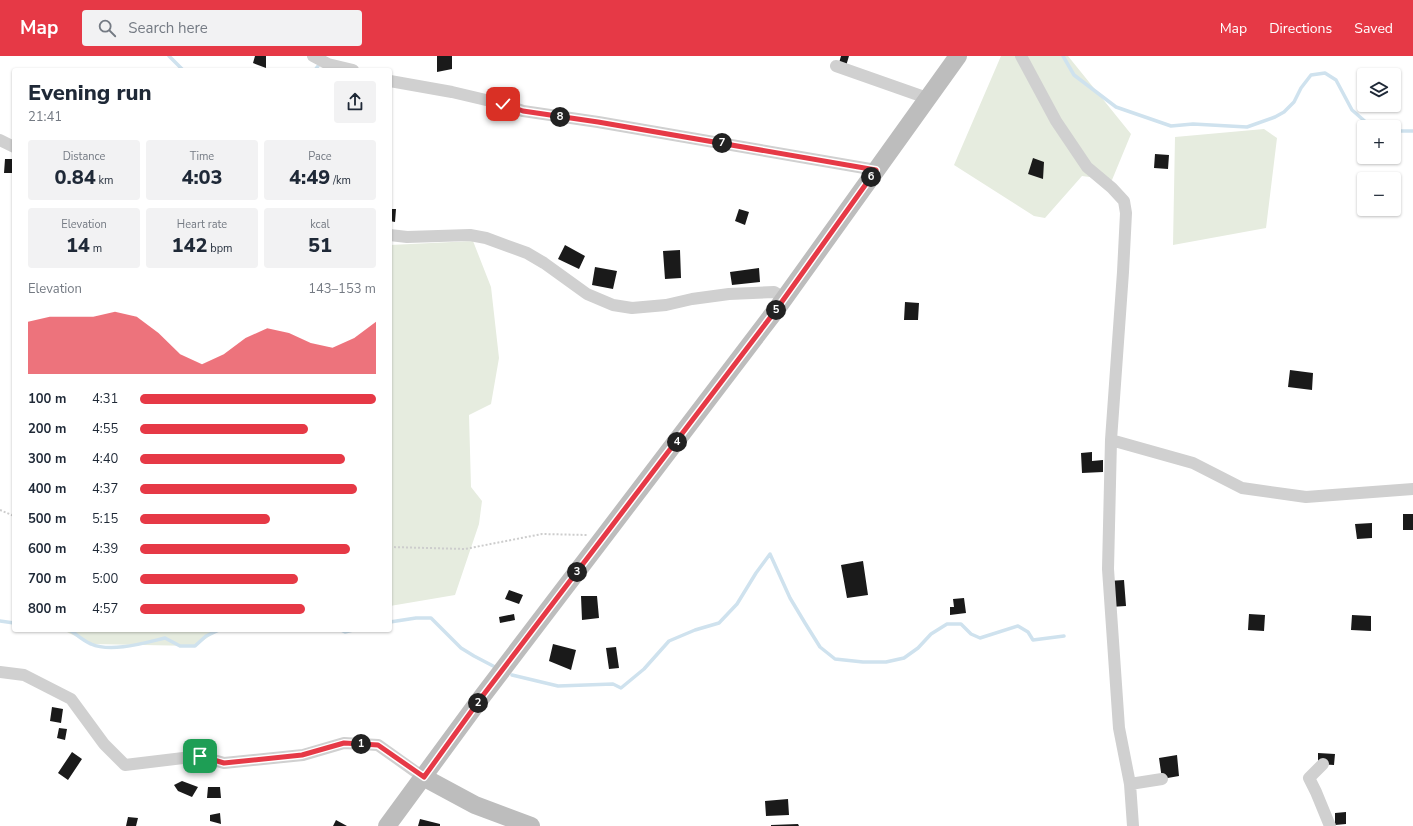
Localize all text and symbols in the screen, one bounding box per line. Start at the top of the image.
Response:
search box [82,10,362,46]
text: Map [20,15,58,41]
icon: search [96,17,118,39]
text: Search here [128,18,208,38]
text: Map [1220,19,1247,38]
text: Directions [1269,19,1332,38]
text: Saved [1354,19,1393,38]
map controls [1357,68,1401,216]
button: layers [1357,68,1401,112]
text: Evening run [28,78,152,108]
button: share [334,81,376,123]
pin [486,87,520,121]
icon: check [492,93,514,115]
pin: 8 [550,107,570,127]
text: 21:41 [28,108,62,126]
text: 8 [557,109,563,124]
button: + [1357,120,1401,164]
pin: 7 [712,133,732,153]
text: 7 [719,135,725,150]
text: Distance [63,149,105,164]
text: Time [190,149,214,164]
text: Pace [308,149,332,164]
text: 0.84 [55,164,96,191]
text: 4:03 [181,164,223,191]
text: 4:49 [289,164,330,191]
pin: 6 [861,167,881,187]
text: 6 [868,169,874,184]
button: − [1357,172,1401,216]
text: km [96,173,113,188]
text: /km [330,173,351,188]
text: Elevation [61,217,107,232]
text: Heart rate [177,217,227,232]
text: kcal [310,217,330,232]
text: 14 [66,232,90,259]
text: 142 [171,232,207,259]
text: 51 [308,232,332,259]
text: m [90,241,102,256]
text: bpm [207,241,233,256]
text: Elevation [28,280,82,298]
text: 143–153 m [308,280,376,298]
pin: 5 [766,300,786,320]
text: 5 [773,302,779,317]
text: 100 m [28,390,66,408]
text: 4:31 [92,390,118,408]
text: 200 m [28,420,66,438]
text: 4:55 [92,420,118,438]
pin: 4 [667,432,687,452]
text: 4 [674,434,680,449]
text: 300 m [28,450,66,468]
text: 4:40 [92,450,118,468]
text: 400 m [28,480,66,498]
text: 4:37 [92,480,118,498]
text: 500 m [28,510,66,528]
text: 5:15 [92,510,118,528]
text: 600 m [28,540,66,558]
text: 4:39 [92,540,118,558]
pin: 3 [567,562,587,582]
text: 3 [574,564,580,579]
text: 700 m [28,570,66,588]
text: 5:00 [92,570,118,588]
text: 800 m [28,600,66,618]
text: 4:57 [92,600,118,618]
pin: 2 [468,693,488,713]
text: 2 [475,695,481,710]
pin: 1 [351,734,371,754]
text: 1 [358,736,364,751]
pin [183,739,217,773]
icon: arrive [189,745,211,767]

